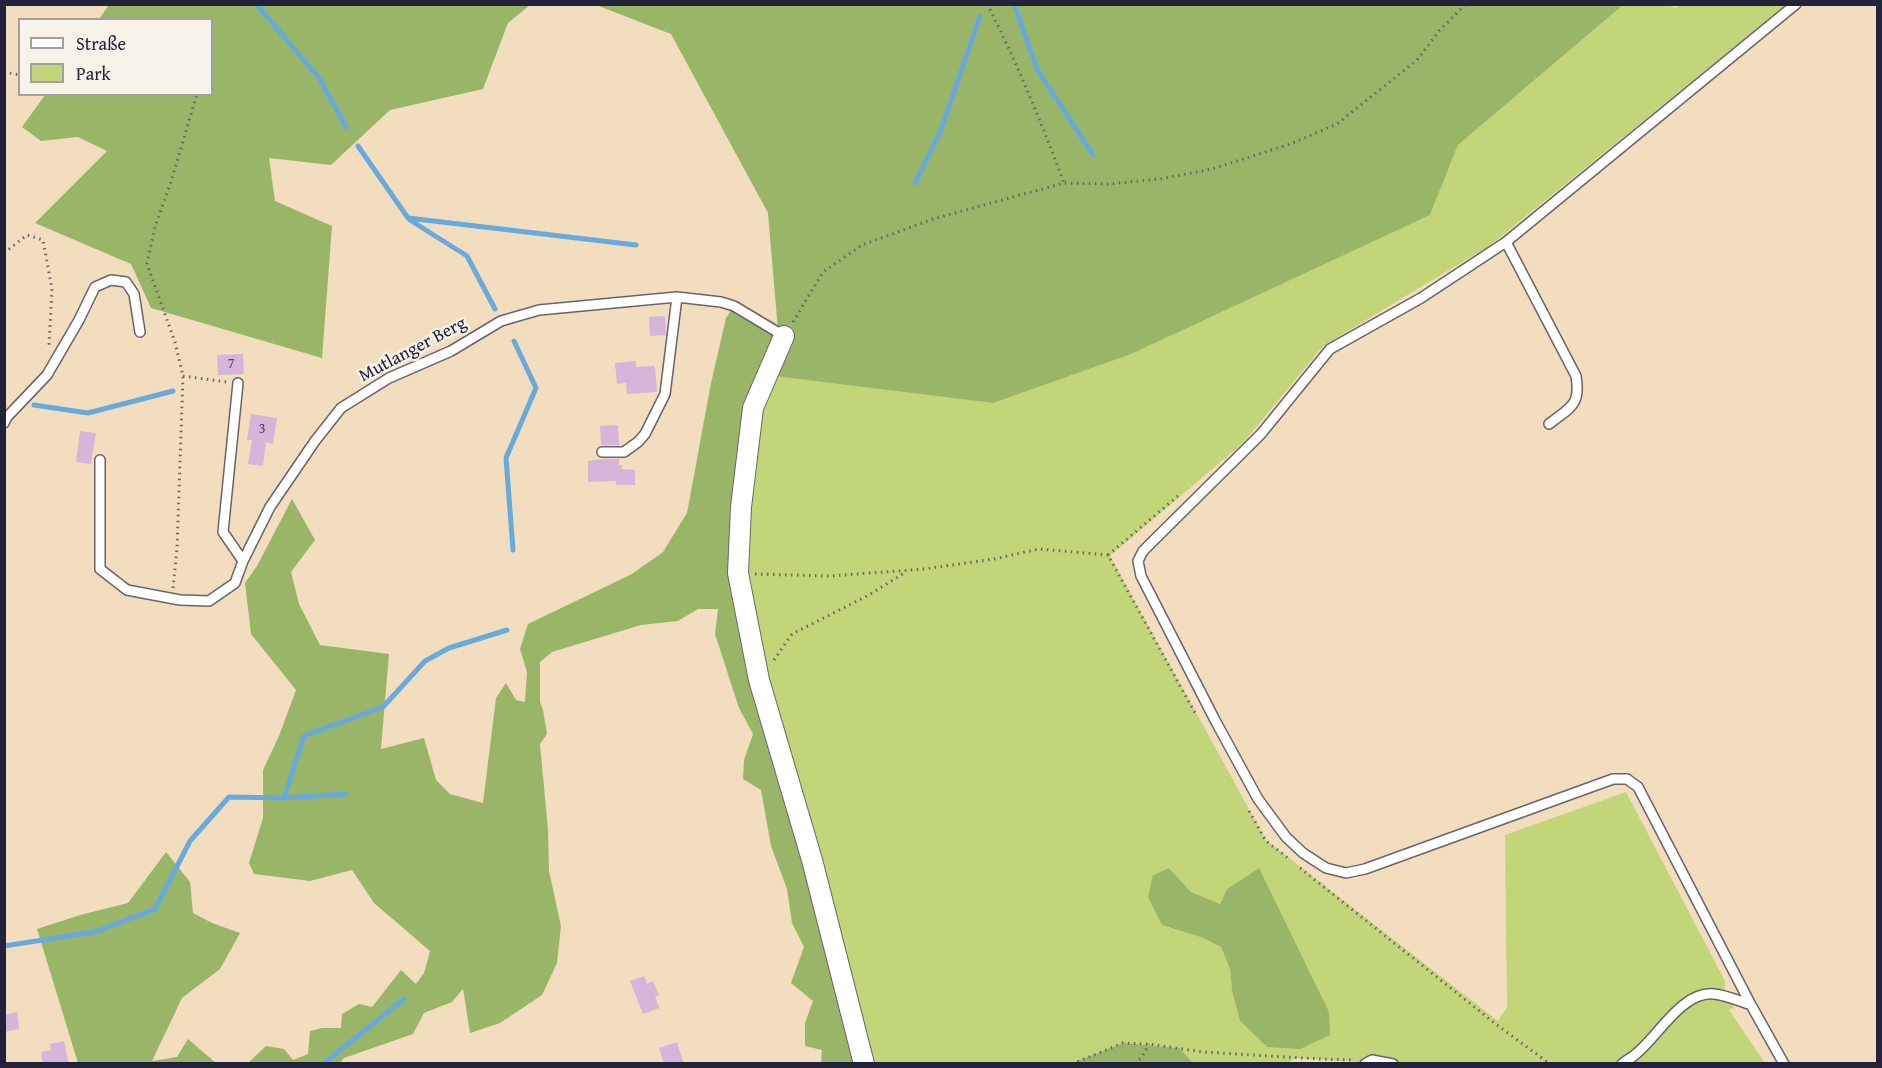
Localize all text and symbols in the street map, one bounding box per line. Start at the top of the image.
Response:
legend [18,18,213,96]
text: Straße [76,30,126,57]
text: Park [76,60,111,87]
street label: Mutlanger Berg [356,313,470,387]
house number: 7 [227,355,235,373]
house number: 3 [258,420,266,438]

